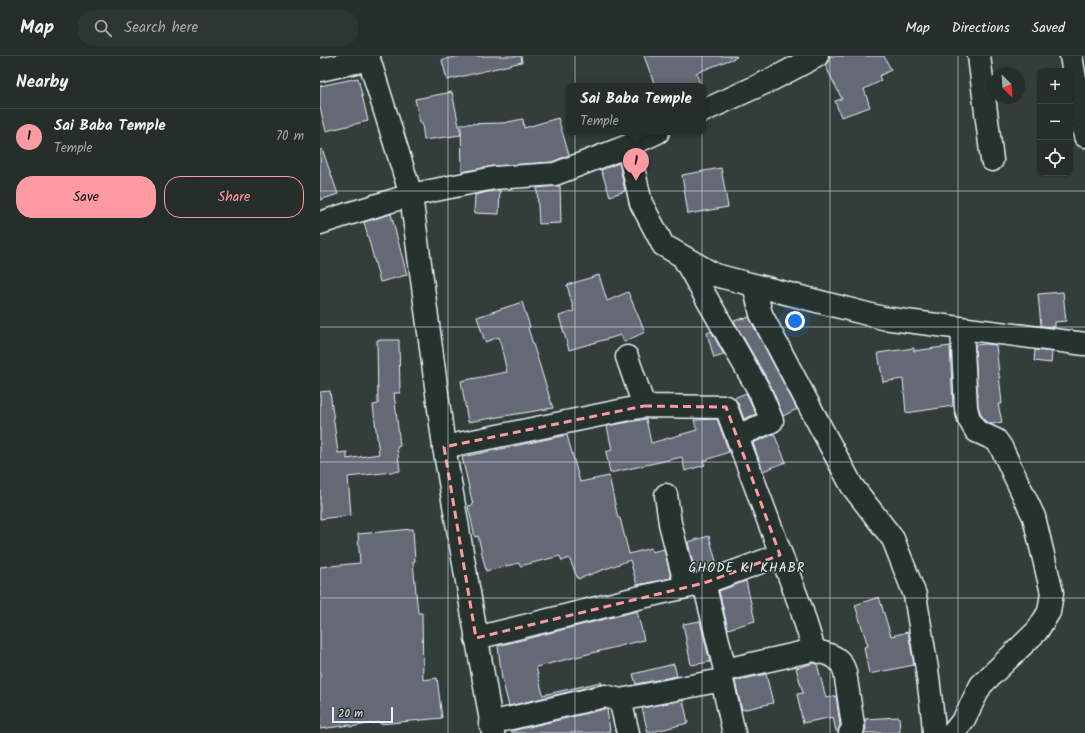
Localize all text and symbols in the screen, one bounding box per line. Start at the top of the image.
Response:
search box [78,10,358,46]
text: Map [20,13,54,43]
text: Search here [124,16,198,40]
icon: search [92,17,114,39]
text: Map [905,17,930,39]
text: Directions [952,17,1010,39]
text: Saved [1032,17,1065,39]
north arrow [989,68,1025,104]
map controls [1037,68,1073,176]
button: + [1037,68,1073,104]
text: Nearby [16,69,68,96]
popup [566,83,706,135]
text: Sai Baba Temple [580,87,692,111]
button: − [1037,104,1073,140]
text: Temple [580,111,619,132]
text: Sai Baba Temple [54,114,166,138]
text: 1 [27,126,31,147]
text: 70 m [276,126,304,147]
text: Temple [54,138,92,159]
button: locate [1037,140,1073,176]
pin: 1 [623,148,649,181]
button: Save [16,176,156,218]
button: Share [164,176,304,218]
your location [785,311,805,331]
district label: GHODE KI KHABR [689,558,805,579]
scale bar [332,705,393,724]
text: 20 m [338,705,363,723]

